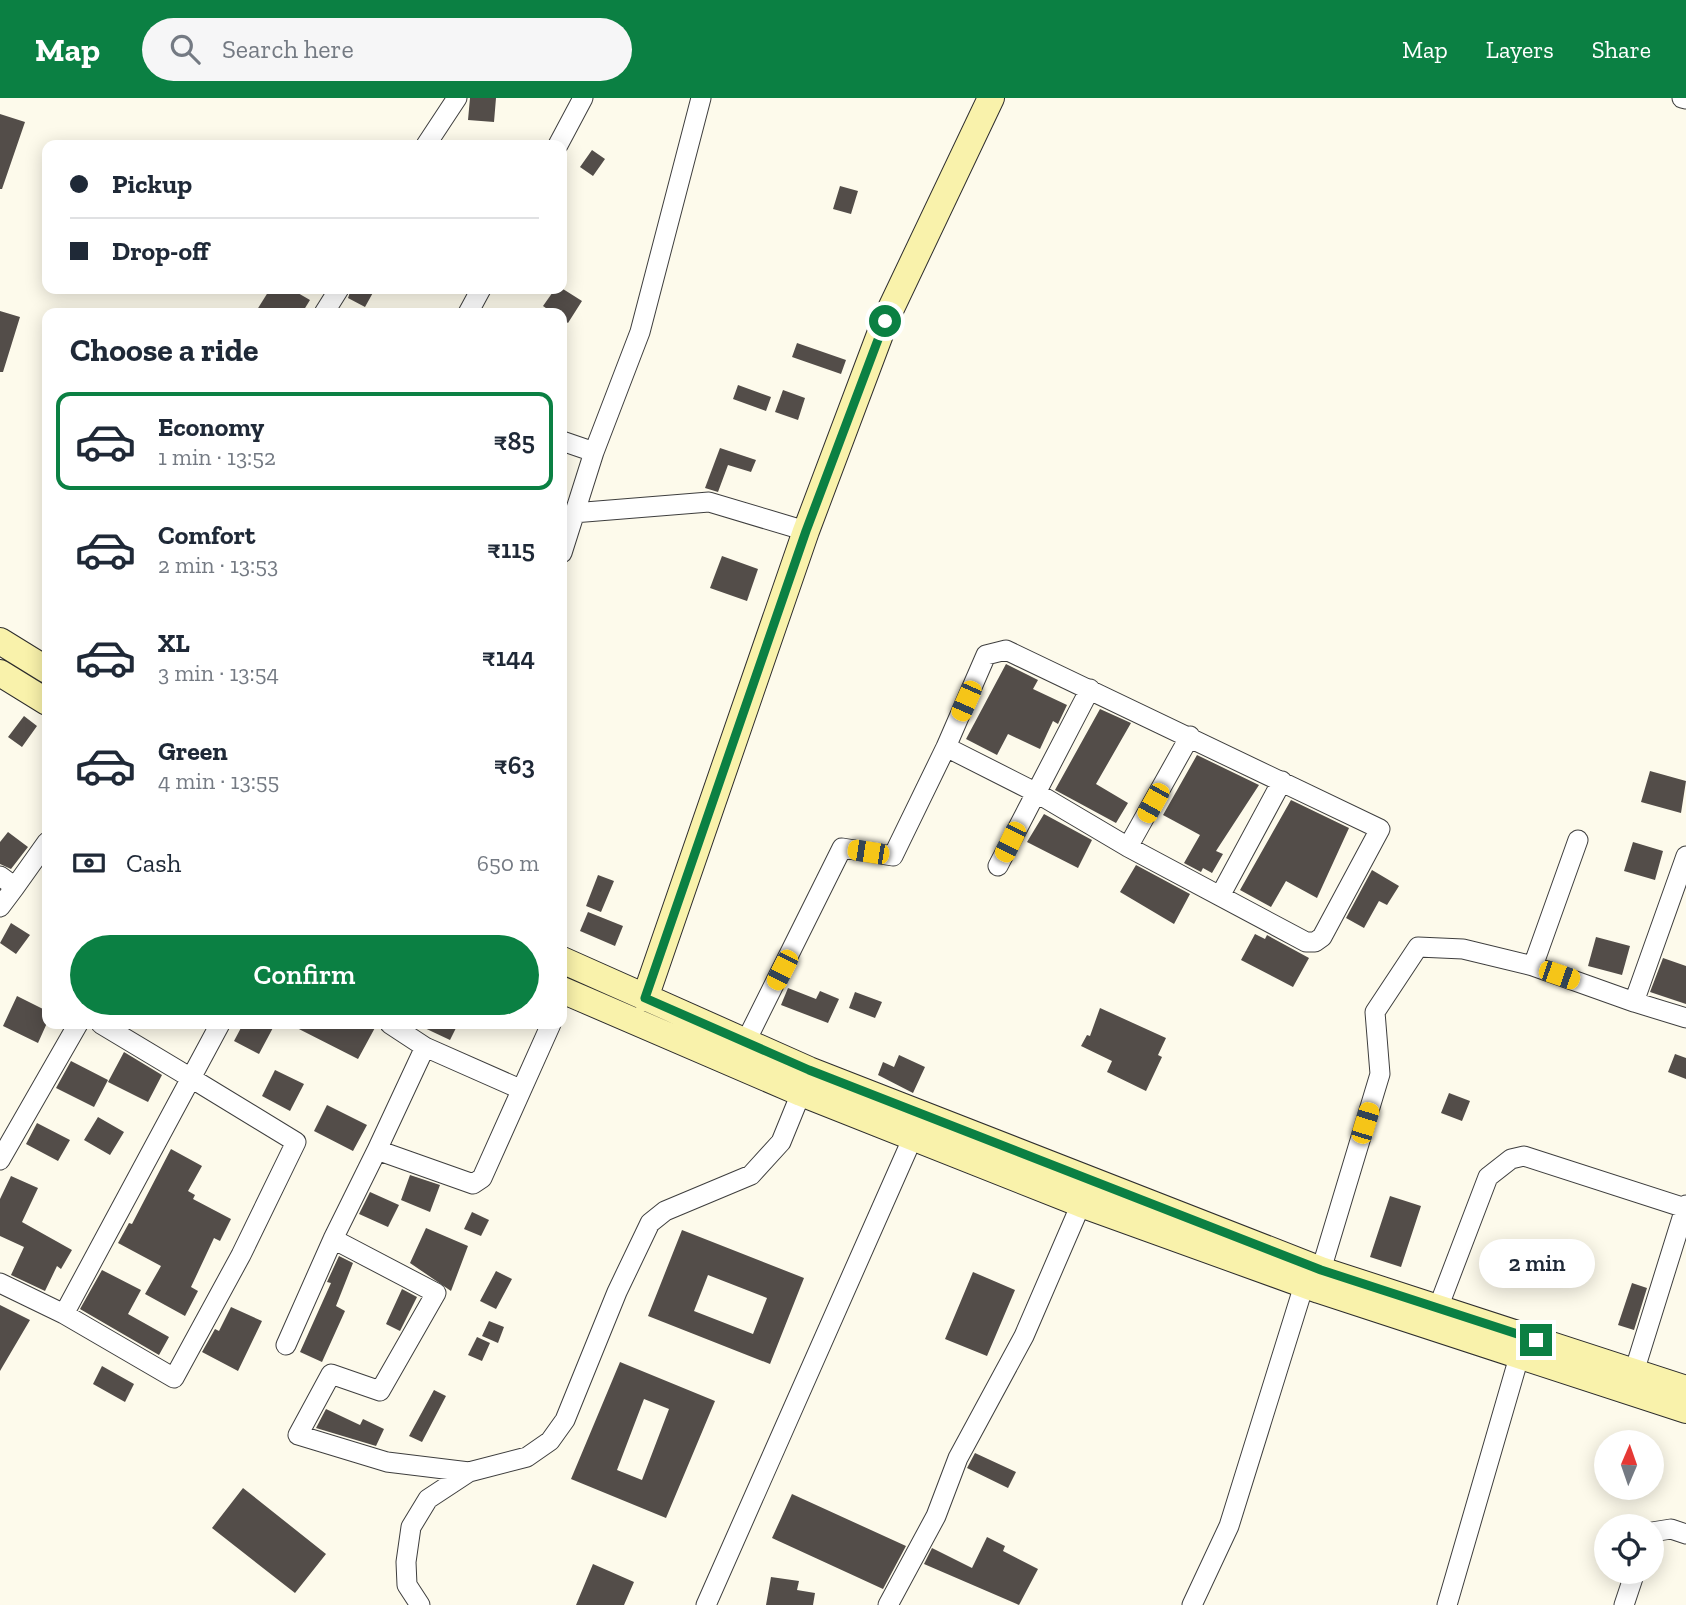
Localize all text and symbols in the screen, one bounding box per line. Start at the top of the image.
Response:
search box [142,18,632,81]
text: Map [35,30,100,69]
icon: search [166,30,204,68]
text: Search here [222,33,354,65]
text: Map [1402,35,1448,64]
text: Layers [1486,35,1554,64]
text: Share [1592,35,1651,64]
text: Pickup [112,168,192,200]
text: Drop-off [112,235,209,267]
route start [869,305,901,337]
text: Choose a ride [70,331,258,369]
icon: car [74,410,137,473]
text: Economy [158,411,264,443]
text: ₹85 [494,425,535,457]
text: 1 min · 13:52 [158,443,276,471]
icon: car [74,518,137,581]
text: Comfort [158,519,255,551]
text: ₹115 [487,533,535,565]
text: 2 min · 13:53 [158,551,278,579]
icon: car [74,626,137,689]
text: XL [158,627,190,659]
text: ₹144 [482,641,535,673]
text: 3 min · 13:54 [158,659,279,687]
car [948,678,985,724]
icon: car [74,734,137,797]
text: Green [158,735,228,767]
text: ₹63 [494,749,535,781]
text: 4 min · 13:55 [158,767,279,795]
car [1134,780,1173,826]
car [992,819,1029,865]
car [846,838,891,866]
icon: cash [70,844,108,882]
text: Cash [126,847,181,879]
text: 650 m [477,849,539,877]
button: Confirm [70,935,539,1015]
car [764,947,801,993]
car [1536,958,1583,992]
car [1349,1100,1382,1146]
callout: 2 min [1478,1238,1594,1288]
text: 2 min [1508,1249,1566,1277]
route end [1520,1324,1552,1356]
north arrow [1594,1430,1664,1500]
map controls [1594,1430,1664,1584]
button: locate [1594,1514,1664,1584]

